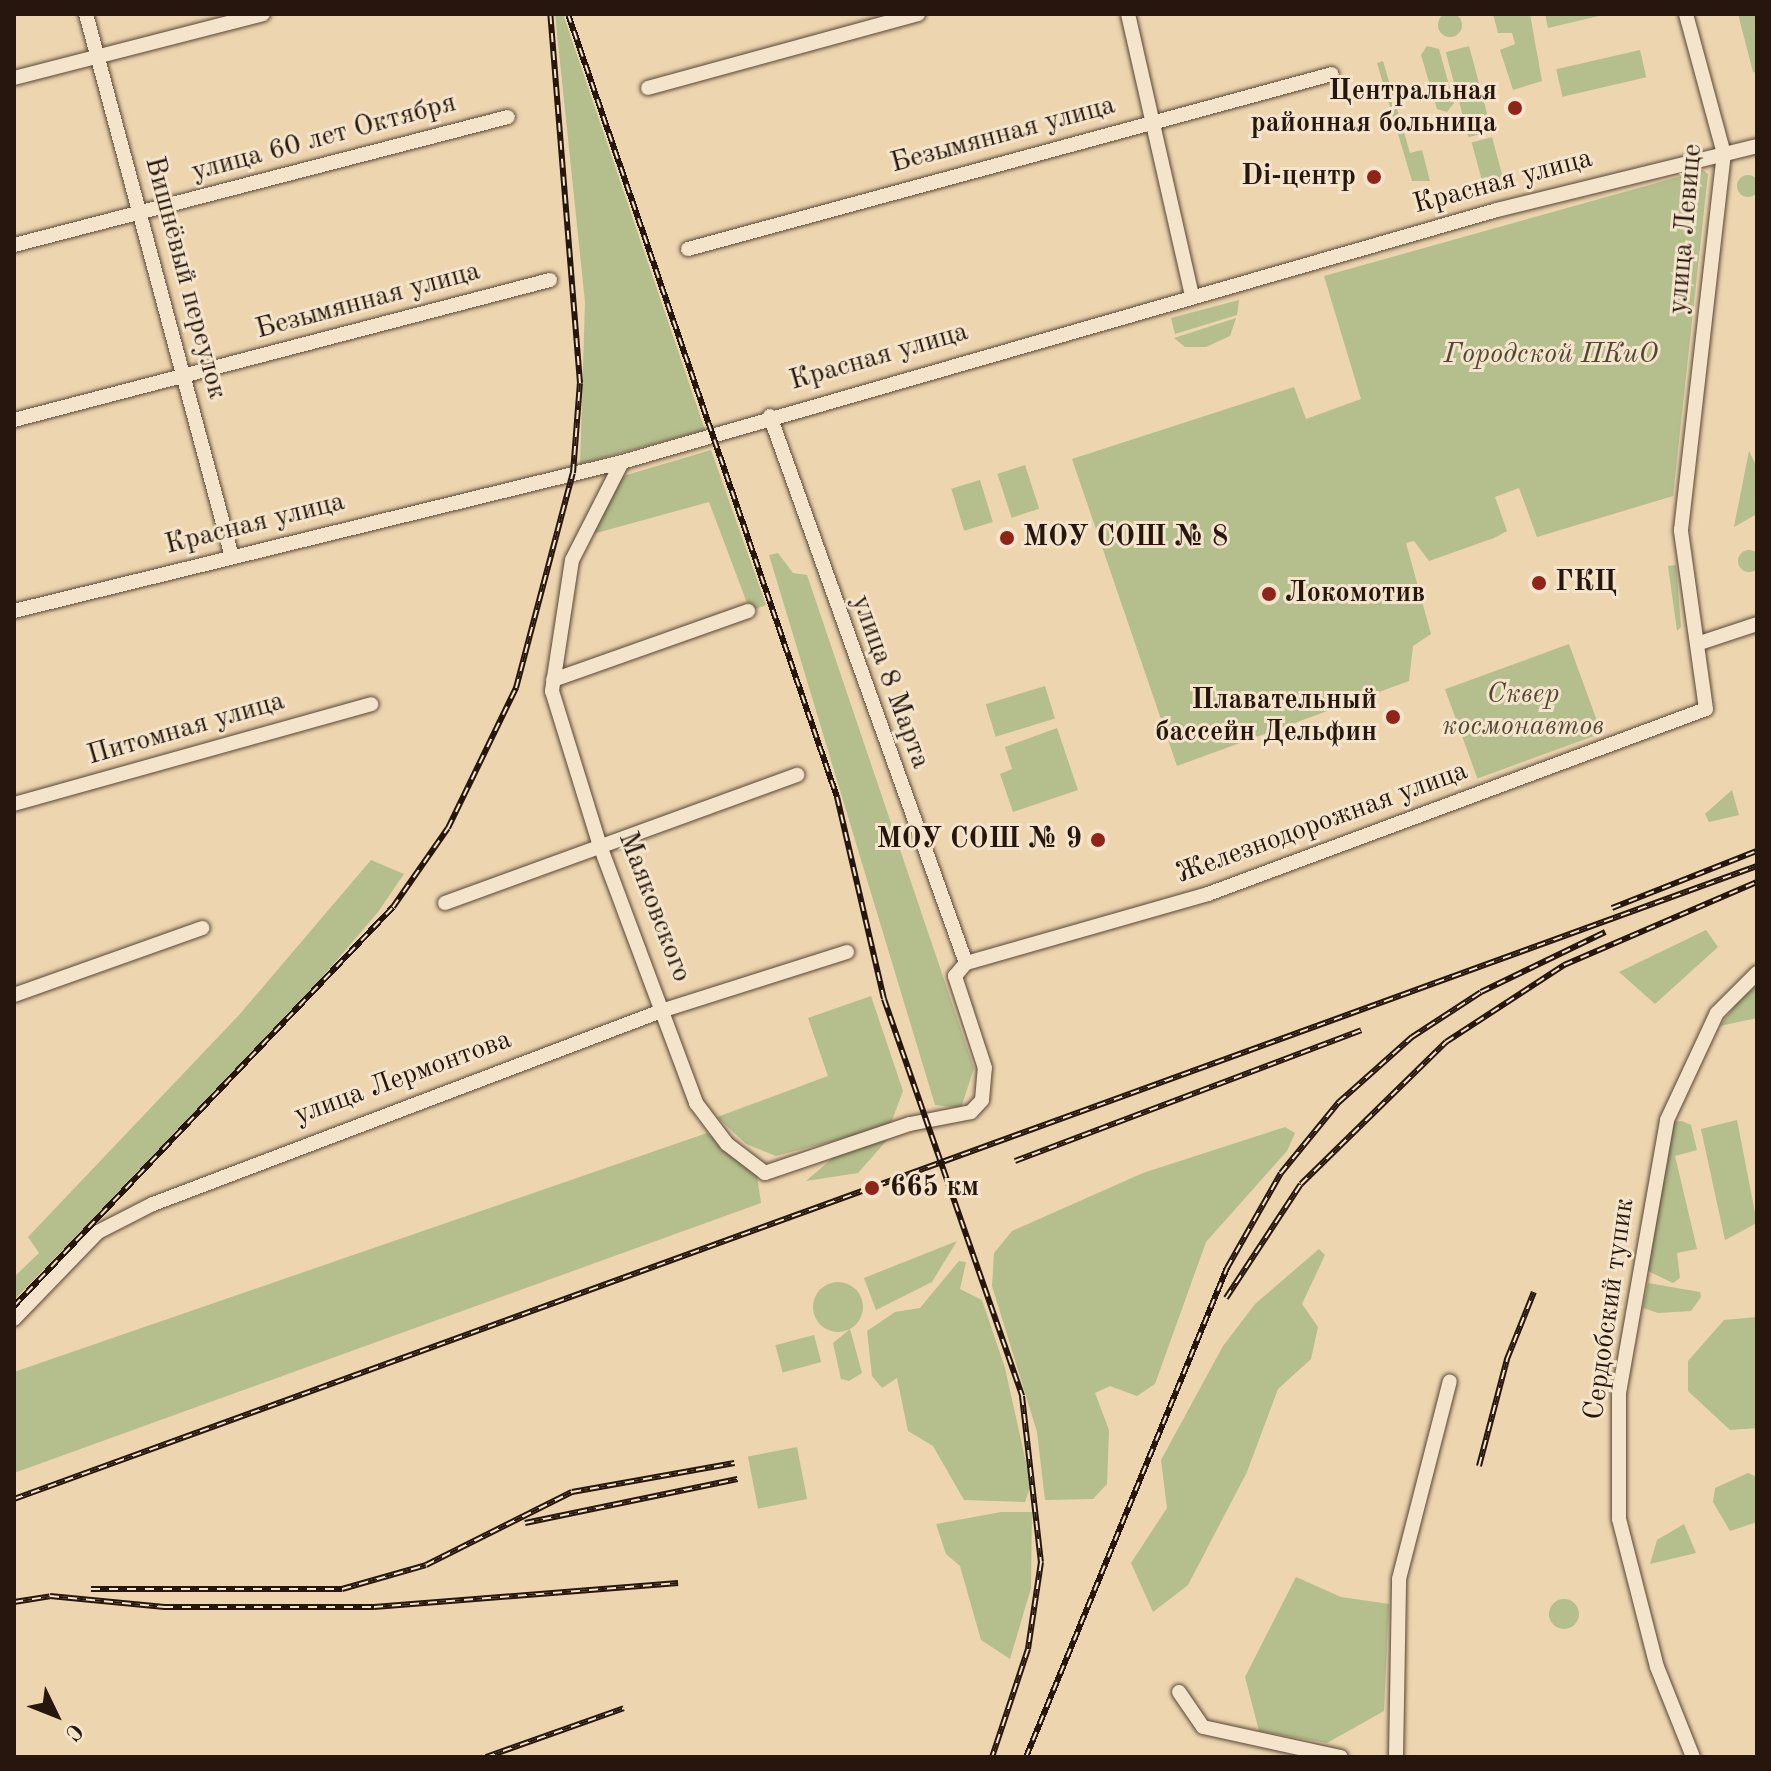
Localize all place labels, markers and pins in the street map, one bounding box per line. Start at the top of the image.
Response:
place label: Центральная районная больница [1250,75,1497,141]
marker: Центральная районная больница [1504,97,1526,119]
place label: Di-центр [1241,160,1356,194]
marker: Di-центр [1363,166,1385,188]
place label: МОУ СОШ № 8 [1023,521,1228,555]
marker: МОУ СОШ № 8 [998,529,1016,547]
place label: ГКЦ [1555,566,1617,600]
marker: ГКЦ [1530,574,1548,592]
place label: Локомотив [1285,577,1425,611]
marker: Локомотив [1260,585,1278,603]
place label: Плавательный бассейн Дельфин [1155,684,1377,750]
marker: Плавательный бассейн Дельфин [1384,708,1402,726]
place label: МОУ СОШ № 9 [877,823,1082,857]
marker: МОУ СОШ № 9 [1089,831,1107,849]
place label: 665 км [890,1171,979,1205]
marker: 665 км [861,1177,883,1199]

